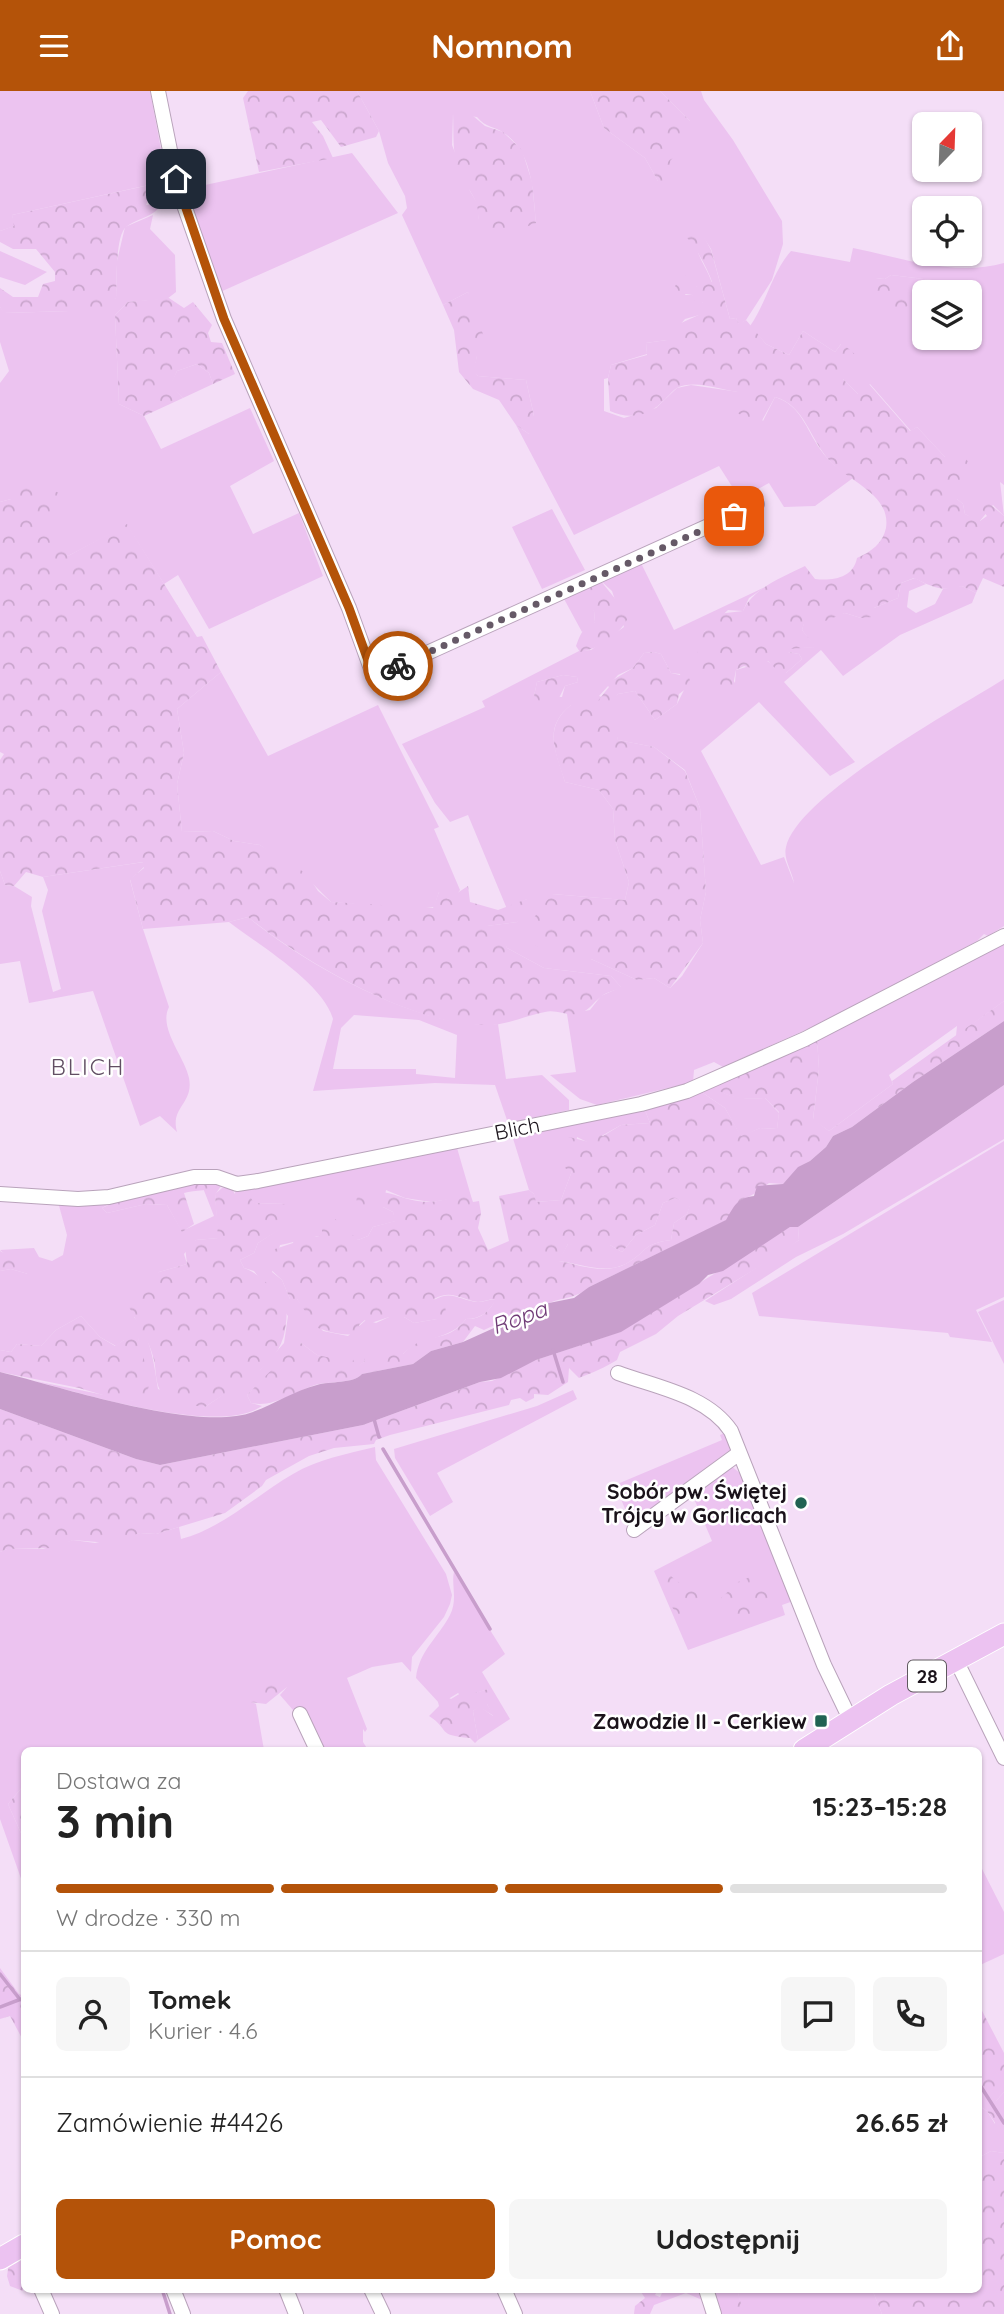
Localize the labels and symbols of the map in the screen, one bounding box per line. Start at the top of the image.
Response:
north arrow [912,112,982,182]
pin [146,149,206,209]
pin [704,486,764,546]
courier [363,631,433,701]
district label: BLICH [51,1052,125,1081]
street label: Blich [492,1111,542,1145]
water label: Ropa [487,1293,552,1340]
place label: Sobór pw. Świętej Trójcy w Gorlicach [601,1478,787,1528]
marker: Sobór pw. Świętej Trójcy w Gorlicach [793,1495,809,1511]
road number: 28 [908,1660,946,1691]
place label: Zawodzie II - Cerkiew [593,1708,807,1734]
marker: Zawodzie II - Cerkiew [813,1713,829,1729]

